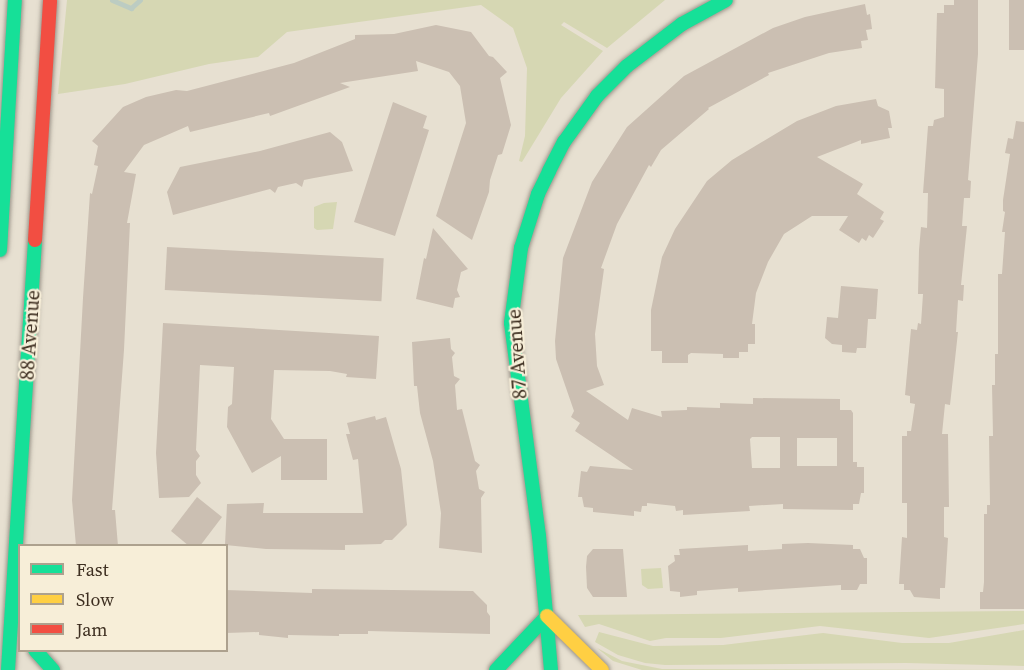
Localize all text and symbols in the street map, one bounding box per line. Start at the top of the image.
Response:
street label: 88 Avenue [15,289,45,381]
street label: 87 Avenue [502,308,532,400]
legend [18,544,228,652]
text: Fast [76,557,109,582]
text: Slow [76,587,114,612]
text: Jam [76,617,108,642]

